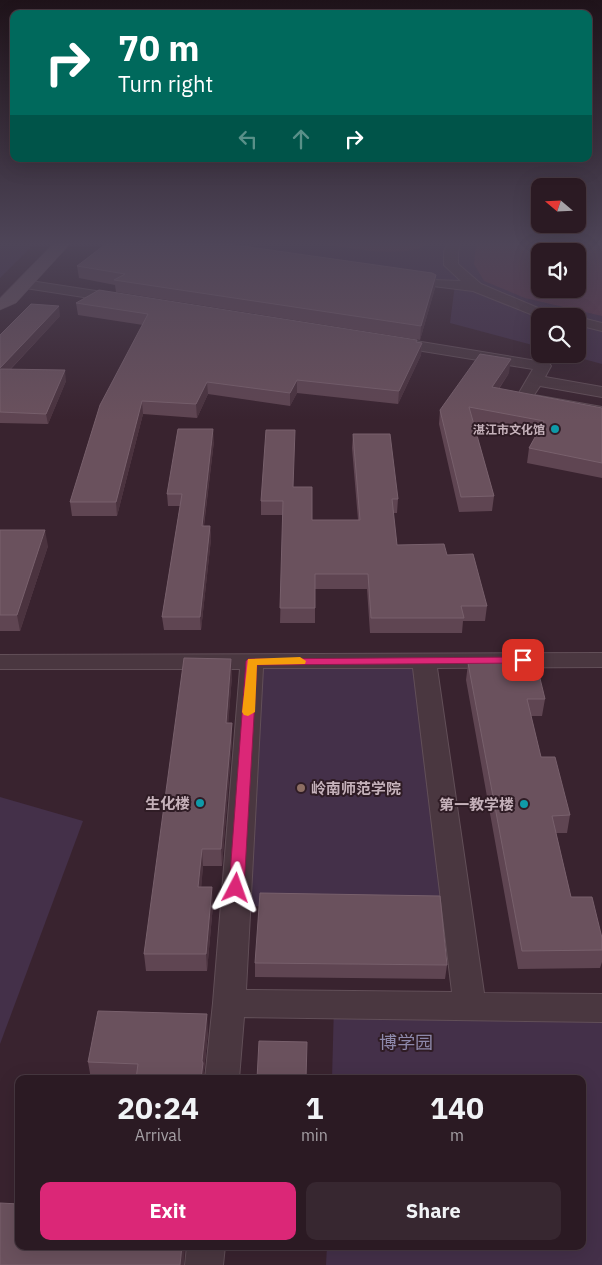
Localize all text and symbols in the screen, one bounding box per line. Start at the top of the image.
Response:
text: 70 m [118,25,200,71]
icon: right [35,30,100,95]
text: Turn right [118,69,213,98]
icon: left [234,125,262,153]
icon: ahead [287,125,315,153]
icon: right [340,125,368,153]
north arrow [531,178,586,232]
map controls [531,178,586,363]
button: sound [531,243,586,298]
button: search [531,308,586,363]
place label: 湛江市文化馆 [473,422,545,437]
marker: 湛江市文化馆 [549,423,561,435]
pin [502,639,544,681]
icon: arrive [509,646,537,674]
place label: 岭南师范学院 [311,779,401,798]
marker: 岭南师范学院 [295,782,307,794]
place label: 生化楼 [145,794,190,813]
place label: 第一教学楼 [439,795,514,814]
marker: 生化楼 [194,797,206,809]
marker: 第一教学楼 [518,798,530,810]
position arrow [209,861,261,913]
park label: 博学园 [379,1031,433,1054]
text: 20:24 [117,1088,199,1127]
text: 1 [305,1088,323,1127]
text: 140 [430,1088,484,1127]
text: Arrival [135,1125,181,1145]
text: min [301,1125,328,1145]
text: m [450,1125,464,1145]
button: Exit [40,1182,296,1240]
button: Share [306,1182,561,1240]

